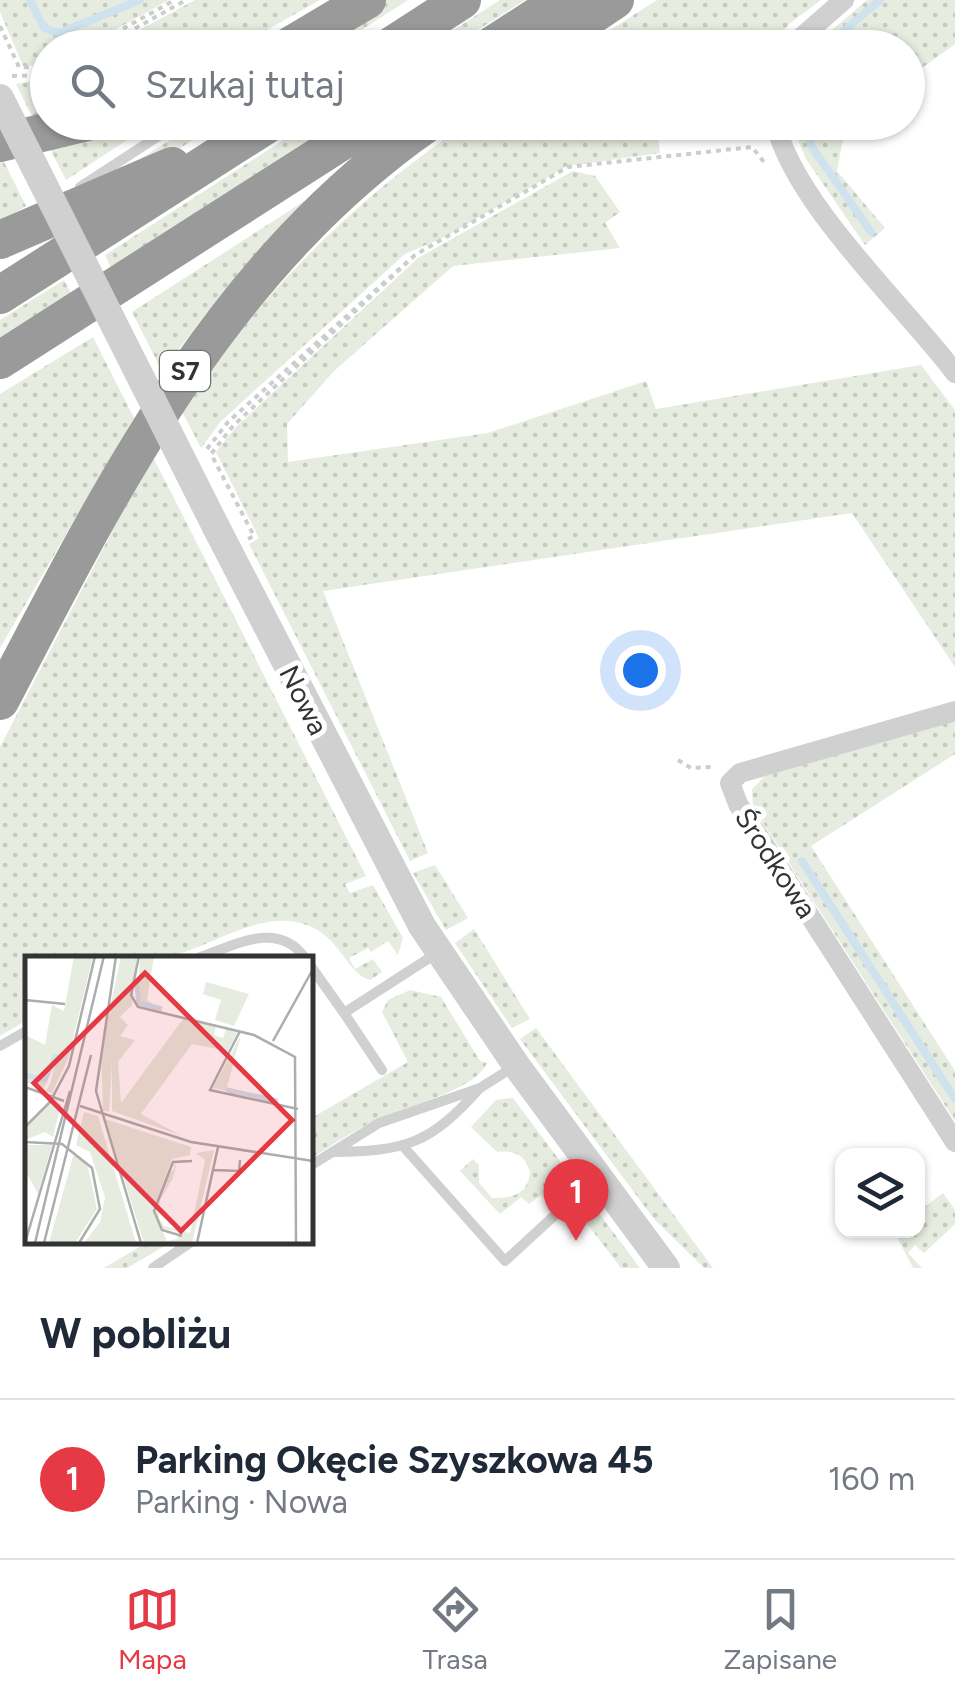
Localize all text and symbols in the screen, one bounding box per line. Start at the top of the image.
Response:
search box [30,30,925,140]
icon: search [65,58,120,113]
text: Szukaj tutaj [145,62,345,108]
road number: S7 [160,351,210,391]
your location [615,645,666,696]
street label: Nowa [272,660,336,740]
street label: Środkowa [728,802,824,924]
inset map [25,956,312,1243]
map controls [835,1148,925,1238]
button: layers [835,1148,925,1238]
pin: 1 [544,1158,608,1241]
text: W pobliżu [40,1308,231,1359]
text: Parking Okęcie Szyszkowa 45 [135,1437,654,1483]
text: 1 [66,1460,79,1498]
text: 160 m [828,1460,915,1498]
text: Parking · Nowa [135,1483,348,1521]
tab: Mapa [118,1582,187,1676]
tab: Trasa [423,1582,488,1676]
tab: Zapisane [724,1582,837,1676]

